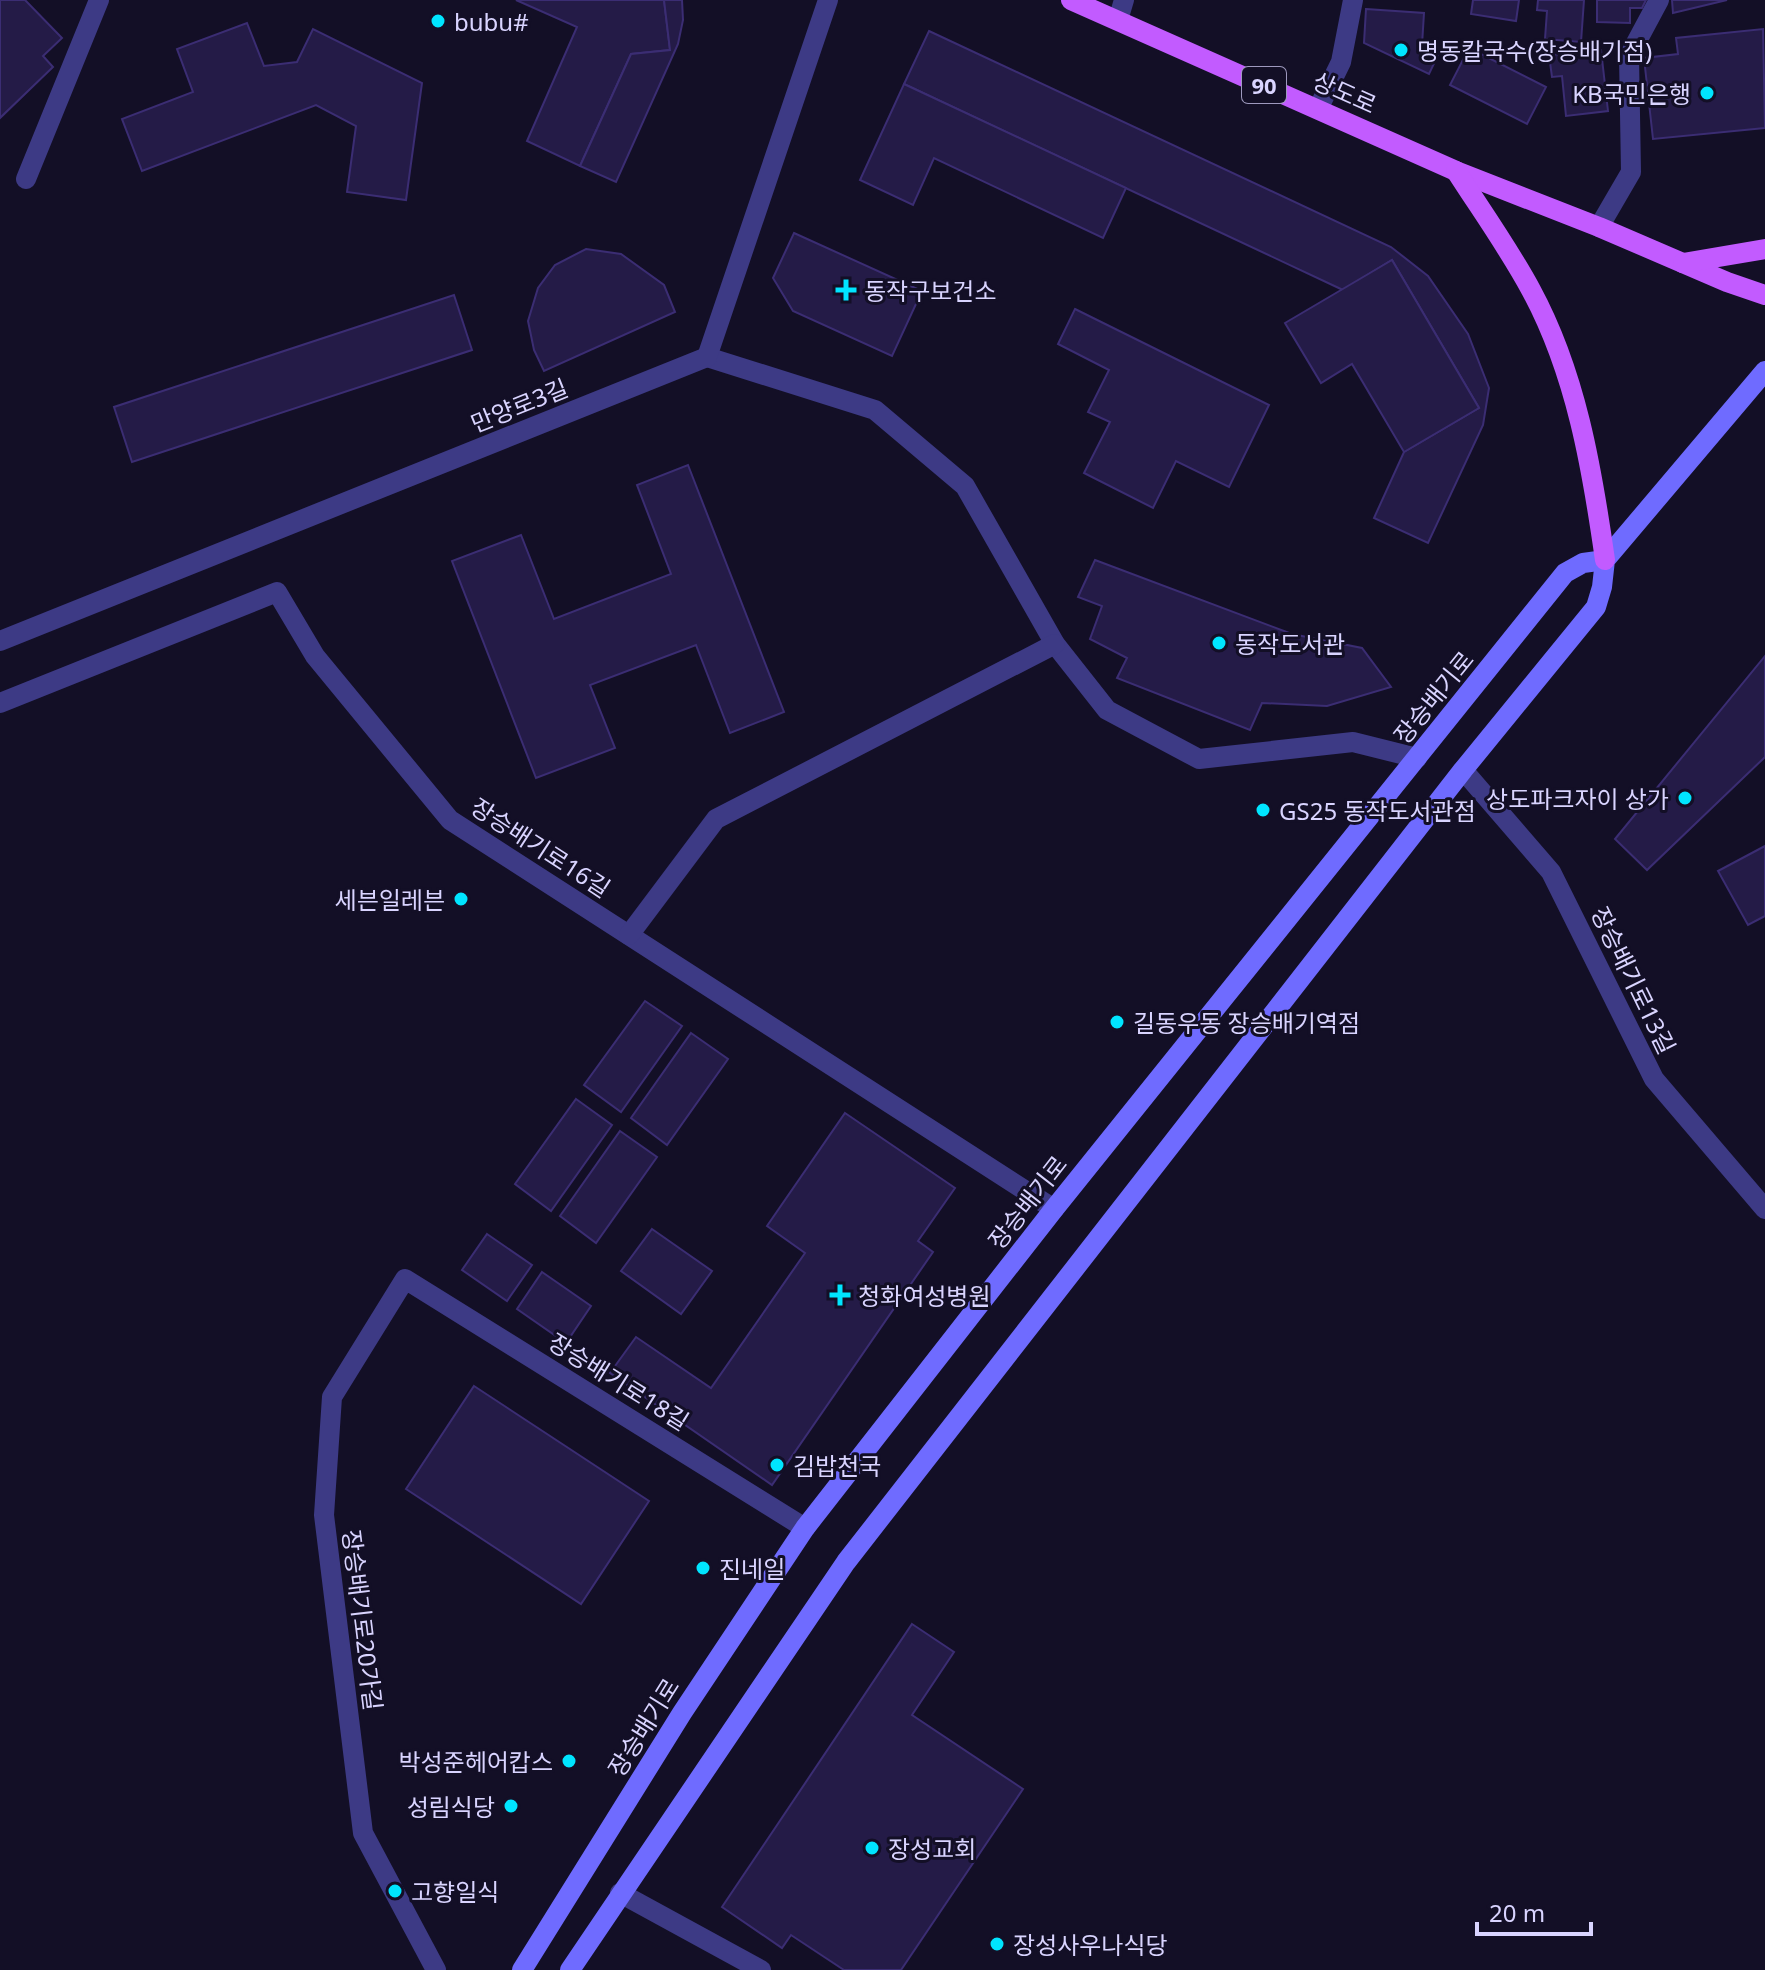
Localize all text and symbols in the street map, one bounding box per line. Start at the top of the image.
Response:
place label: bubu# [454,5,529,38]
marker: bubu# [429,12,447,30]
place label: 명동칼국수(장승배기점) [1417,34,1652,67]
marker: 명동칼국수(장승배기점) [1392,41,1410,59]
street label: 상도로 [1308,63,1382,121]
road number: 90 [1242,67,1286,103]
place label: KB국민은행 [1572,77,1691,110]
marker: KB국민은행 [1698,84,1716,102]
place label: 동작구보건소 [864,274,996,307]
marker: 동작구보건소 [835,279,857,301]
street label: 만양로3길 [466,371,572,439]
place label: 동작도서관 [1235,627,1345,660]
marker: 동작도서관 [1210,634,1228,652]
street label: 장승배기로 [1385,644,1481,750]
place label: 상도파크자이 상가 [1486,782,1669,815]
marker: 상도파크자이 상가 [1676,789,1694,807]
street label: 장승배기로16길 [465,790,617,904]
place label: GS25 동작도서관점 [1279,794,1476,827]
marker: GS25 동작도서관점 [1254,801,1272,819]
place label: 세븐일레븐 [335,883,445,916]
marker: 세븐일레븐 [452,890,470,908]
street label: 장승배기로13길 [1584,901,1684,1059]
place label: 길동우동 장승배기역점 [1133,1006,1360,1039]
marker: 길동우동 장승배기역점 [1108,1013,1126,1031]
street label: 장승배기로 [980,1148,1074,1256]
place label: 청화여성병원 [858,1279,990,1312]
marker: 청화여성병원 [829,1284,851,1306]
street label: 장승배기로18길 [542,1325,696,1437]
place label: 김밥천국 [793,1449,881,1482]
marker: 김밥천국 [768,1456,786,1474]
street label: 장승배기로20가길 [336,1528,390,1712]
place label: 진네일 [719,1552,785,1585]
marker: 진네일 [694,1559,712,1577]
street label: 장승배기로 [600,1671,686,1783]
place label: 박성준헤어캅스 [398,1745,553,1778]
marker: 박성준헤어캅스 [560,1752,578,1770]
place label: 성림식당 [407,1790,495,1823]
marker: 성림식당 [502,1797,520,1815]
place label: 장성교회 [888,1832,976,1865]
marker: 장성교회 [863,1839,881,1857]
place label: 고향일식 [411,1875,499,1908]
marker: 고향일식 [386,1882,404,1900]
scale bar [1477,1886,1591,1936]
text: 20 m [1489,1896,1545,1929]
place label: 장성사우나식당 [1013,1928,1168,1961]
marker: 장성사우나식당 [988,1935,1006,1953]

